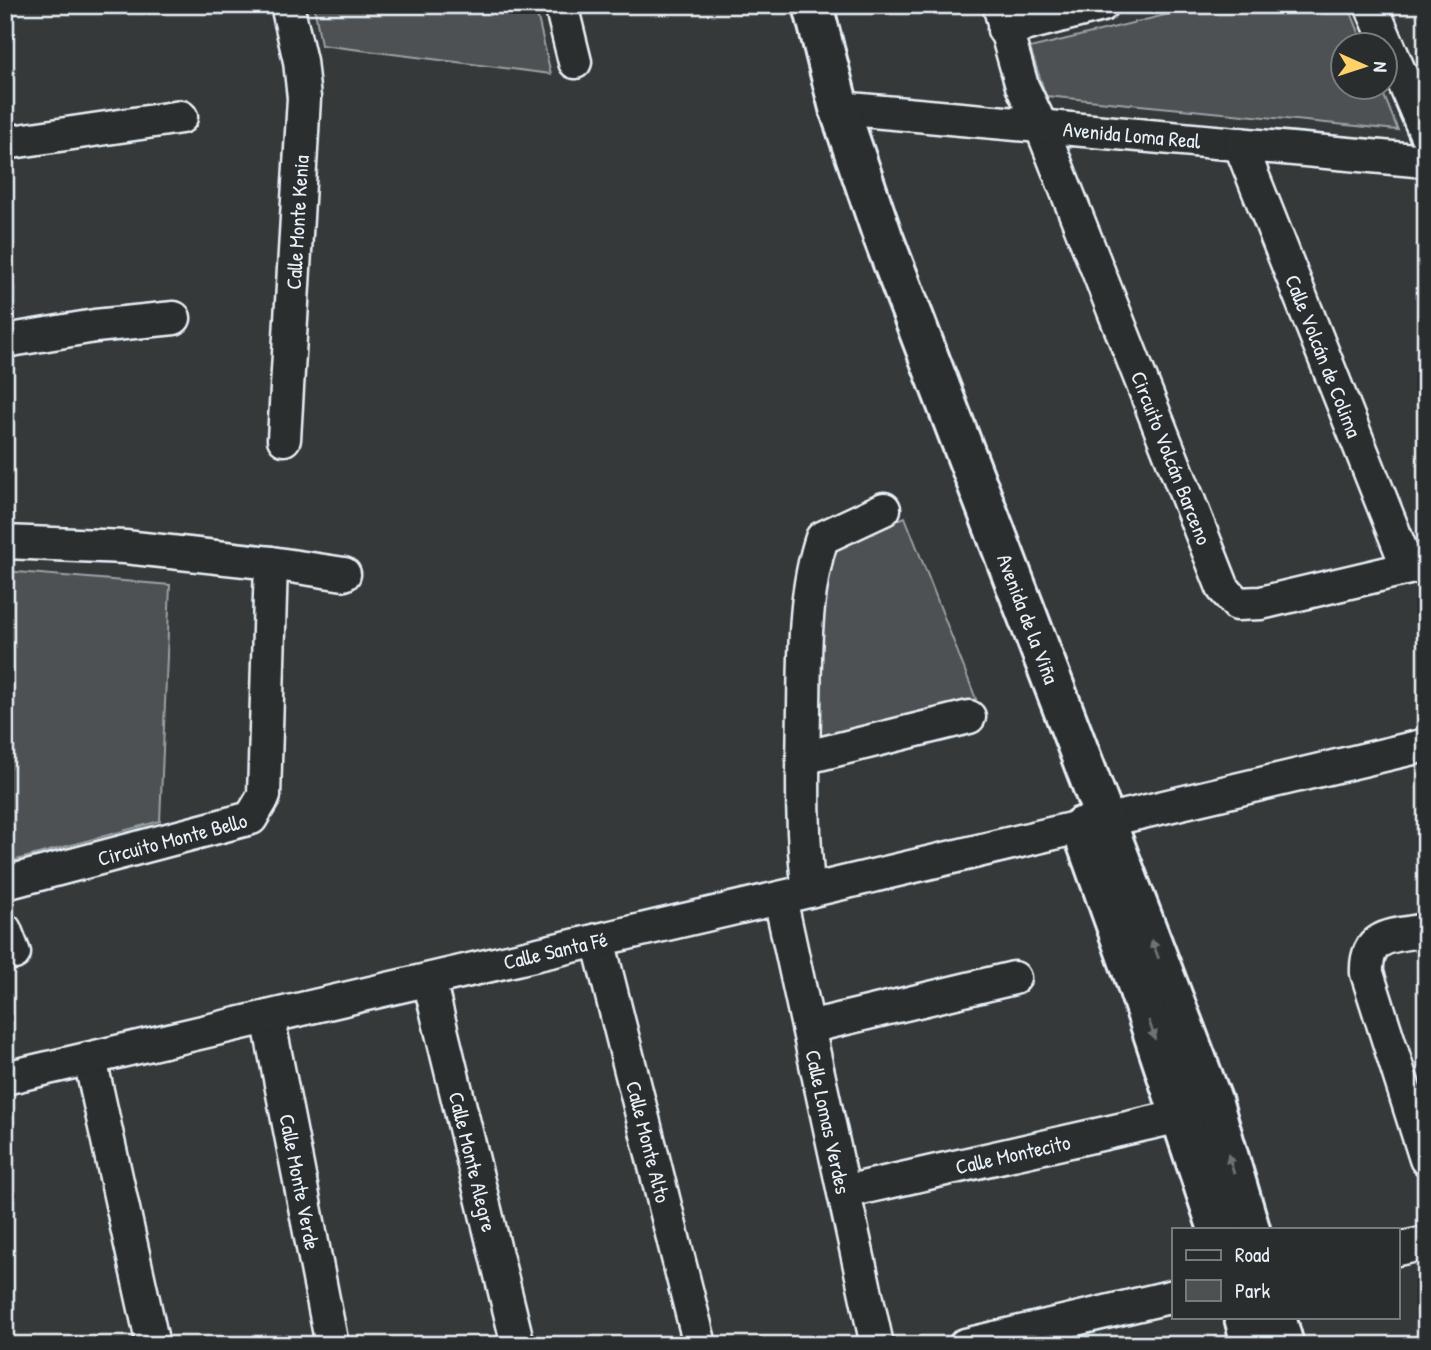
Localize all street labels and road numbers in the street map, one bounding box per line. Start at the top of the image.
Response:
street label: Avenida Loma Real [1062,114,1202,155]
street label: Calle Monte Kenia [278,154,315,290]
street label: Calle Volcán de Colima [1279,270,1369,442]
street label: Circuito Volcán Barceno [1124,367,1219,549]
street label: Avenida de la Viña [991,550,1066,688]
street label: Circuito Monte Bello [94,805,250,872]
street label: Calle Santa Fé [500,924,610,976]
street label: Calle Lomas Verdes [799,1047,858,1197]
street label: Calle Monte Alto [620,1078,678,1206]
street label: Calle Monte Alegre [442,1089,504,1235]
street label: Calle Monte Verde [273,1112,328,1252]
street label: Calle Montecito [953,1127,1073,1181]

